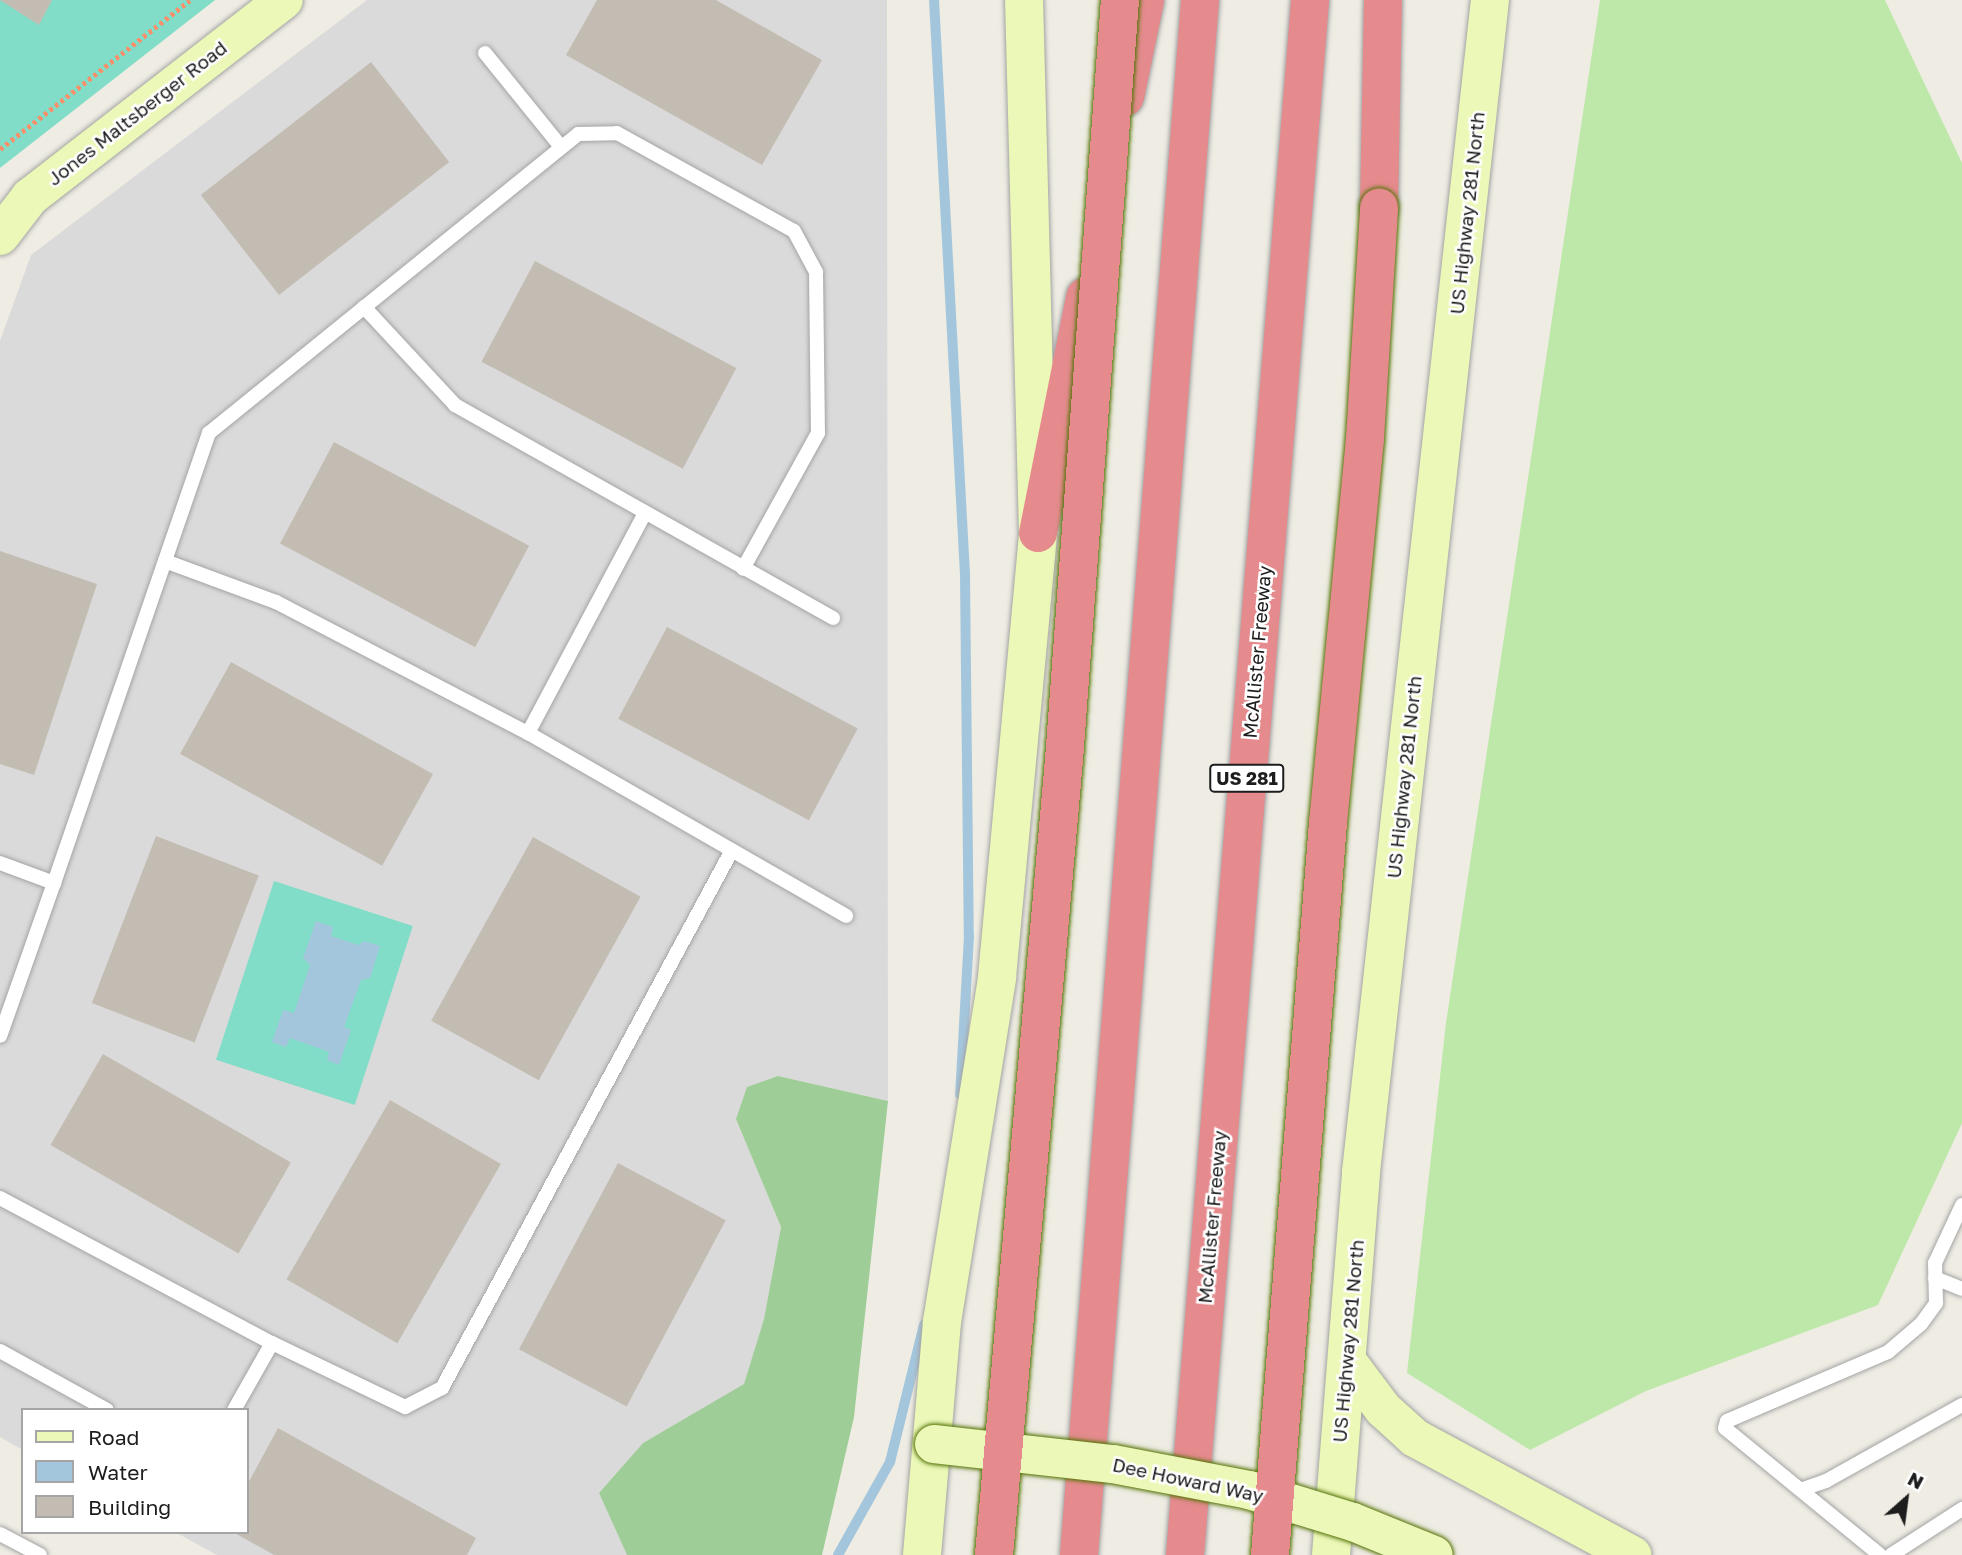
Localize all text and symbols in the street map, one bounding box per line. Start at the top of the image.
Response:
street label: Jones Maltsberger Road [43,36,231,190]
street label: US Highway 281 North [1445,110,1489,316]
street label: McAllister Freeway [1238,565,1276,739]
street label: US Highway 281 North [1382,674,1426,880]
road number: US 281 [1208,764,1286,792]
street label: McAllister Freeway [1193,1130,1231,1304]
street label: US Highway 281 North [1328,1239,1368,1443]
legend [21,1408,248,1534]
text: Road [88,1424,139,1450]
street label: Dee Howard Way [1111,1453,1265,1507]
text: Water [88,1459,148,1485]
north arrow [1871,1464,1941,1534]
text: N [1904,1466,1928,1494]
text: Building [88,1494,171,1520]

